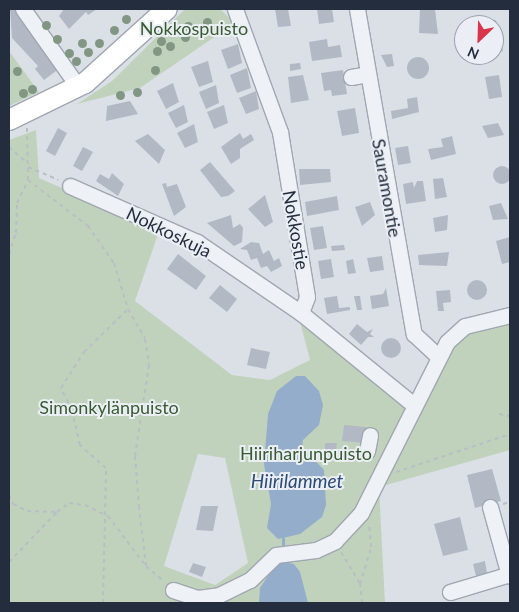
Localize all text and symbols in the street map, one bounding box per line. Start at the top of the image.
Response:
north arrow [454,15,504,65]
park label: Nokkospuisto [140,17,248,39]
text: N [465,43,481,63]
street label: Sauramontie [368,137,406,239]
street label: Nokkostie [278,189,314,271]
street label: Nokkoskuja [123,202,215,262]
park label: Simonkylänpuisto [39,396,179,418]
park label: Hiiriharjunpuisto [240,442,372,464]
water label: Hiirilammet [251,470,343,492]

